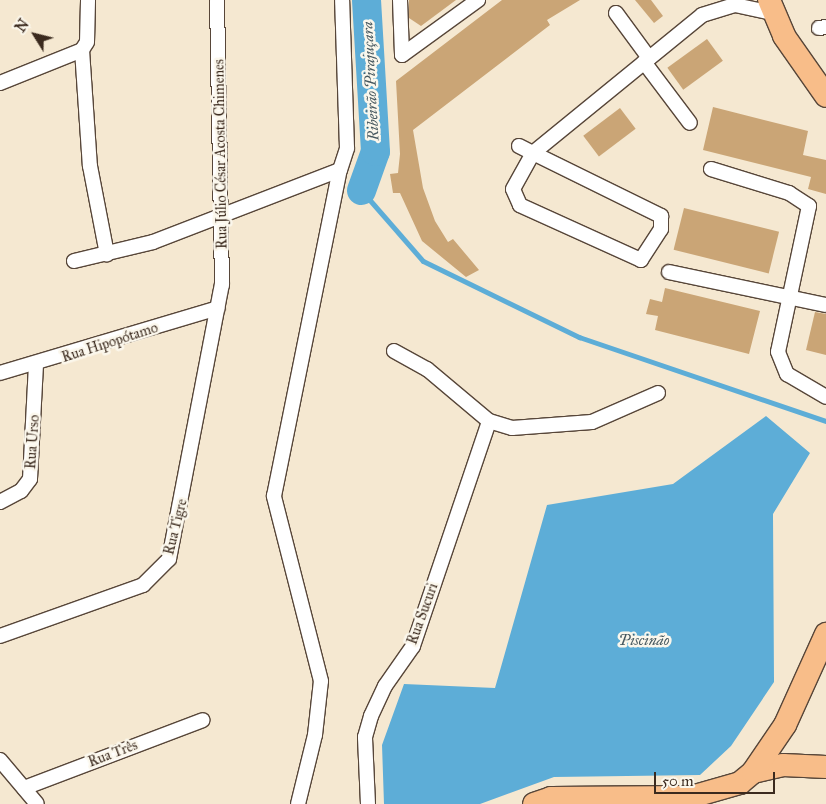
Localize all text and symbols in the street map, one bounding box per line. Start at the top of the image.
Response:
north arrow [10,10,60,60]
text: N [12,16,33,36]
water label: Ribeirão Pirajuçara [359,21,383,141]
street label: Rua Júlio César Acosta Chimenes [211,59,231,249]
street label: Rua Hipopótamo [60,320,160,366]
street label: Rua Urso [23,414,43,470]
street label: Rua Tigre [161,497,191,557]
street label: Rua Sucuri [404,581,442,647]
water label: Piscinão [619,632,669,650]
street label: Rua Três [86,737,140,771]
scale bar [656,762,777,794]
text: 50 m [662,772,694,790]

